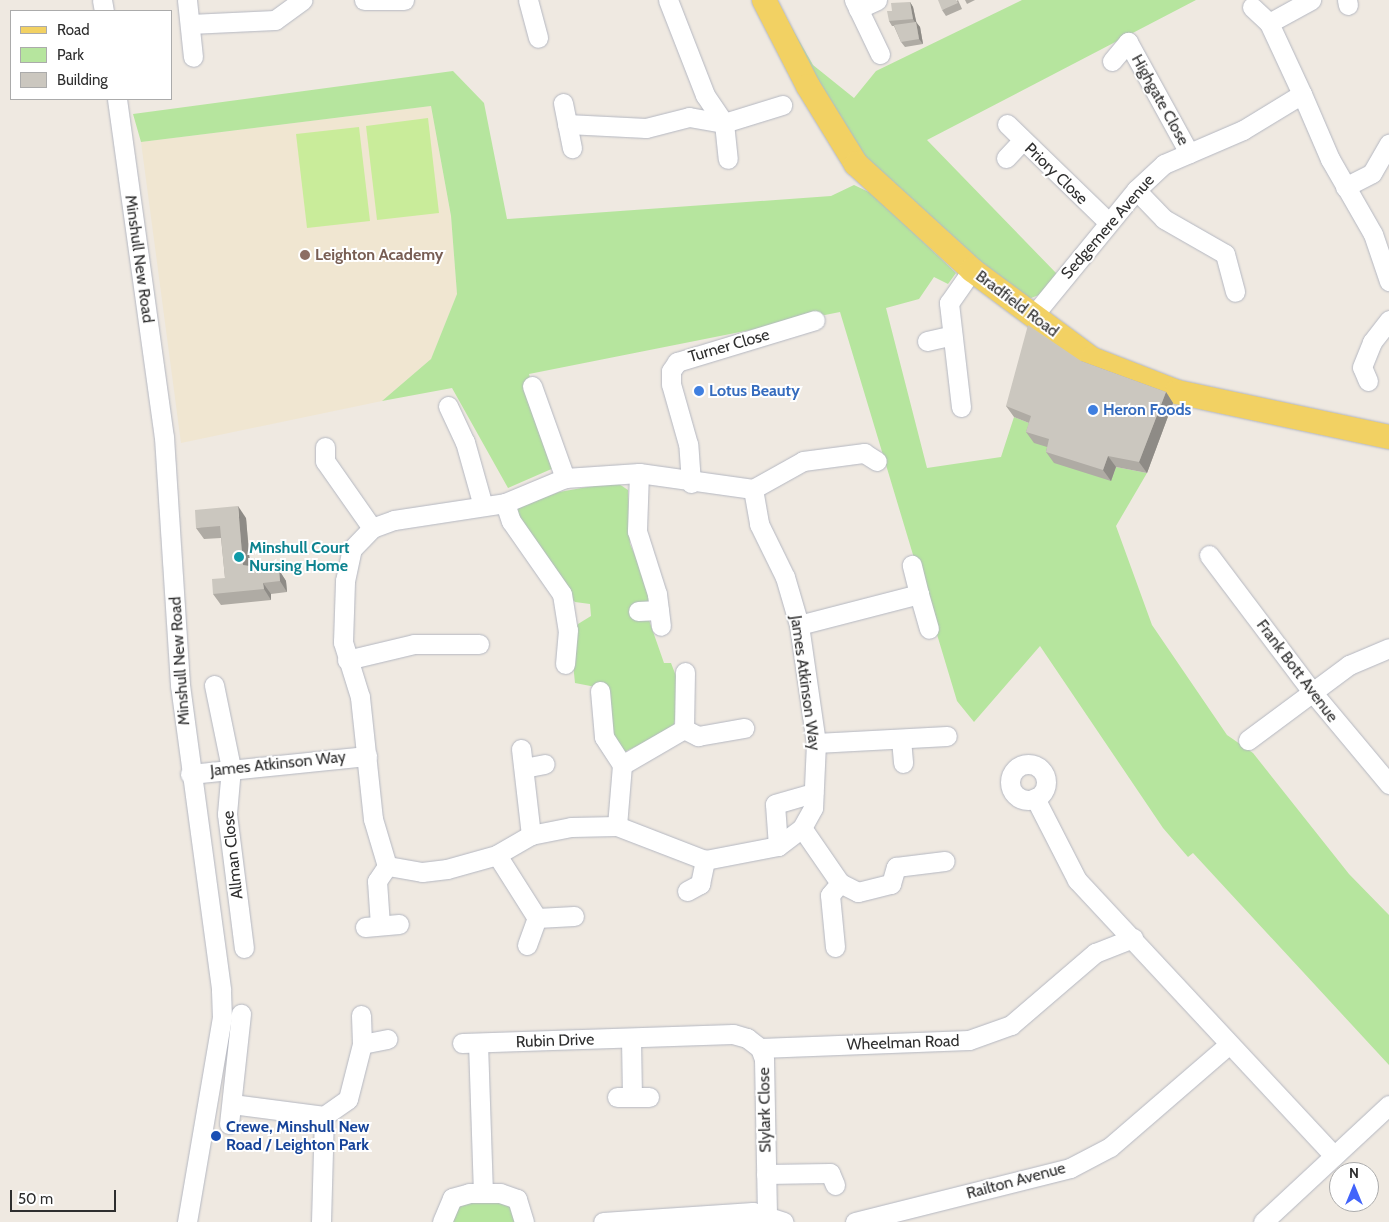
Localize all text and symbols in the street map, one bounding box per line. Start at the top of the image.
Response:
legend [10,10,172,100]
text: Road [57,21,90,39]
text: Park [57,46,84,64]
street label: Highgate Close [1127,51,1193,149]
text: Building [57,71,108,89]
street label: Priory Close [1020,139,1092,209]
street label: Sedgemere Avenue [1057,171,1159,283]
street label: Minshull New Road [121,194,157,324]
place label: Leighton Academy [315,245,443,265]
marker: Leighton Academy [299,249,311,261]
street label: Bradfield Road [972,267,1062,341]
street label: Turner Close [686,325,772,367]
place label: Lotus Beauty [709,381,800,401]
marker: Lotus Beauty [693,385,705,397]
place label: Heron Foods [1103,400,1191,420]
marker: Heron Foods [1087,404,1099,416]
place label: Minshull Court Nursing Home [249,538,350,576]
marker: Minshull Court Nursing Home [233,551,245,563]
street label: Minshull New Road [166,596,194,726]
street label: James Atkinson Way [786,614,824,752]
street label: Frank Bott Avenue [1252,616,1342,726]
street label: James Atkinson Way [209,747,347,781]
street label: Allman Close [219,810,247,900]
street label: Rubin Drive [515,1030,595,1052]
street label: Wheelman Road [846,1031,960,1055]
street label: Slylark Close [755,1067,775,1153]
place label: Crewe, Minshull New Road / Leighton Park [226,1117,369,1155]
marker: Crewe, Minshull New Road / Leighton Park [210,1130,222,1142]
street label: Railton Avenue [964,1159,1068,1203]
north arrow [1329,1162,1379,1212]
text: N [1349,1164,1359,1182]
scale bar [12,1180,119,1212]
text: 50 m [18,1190,53,1208]

